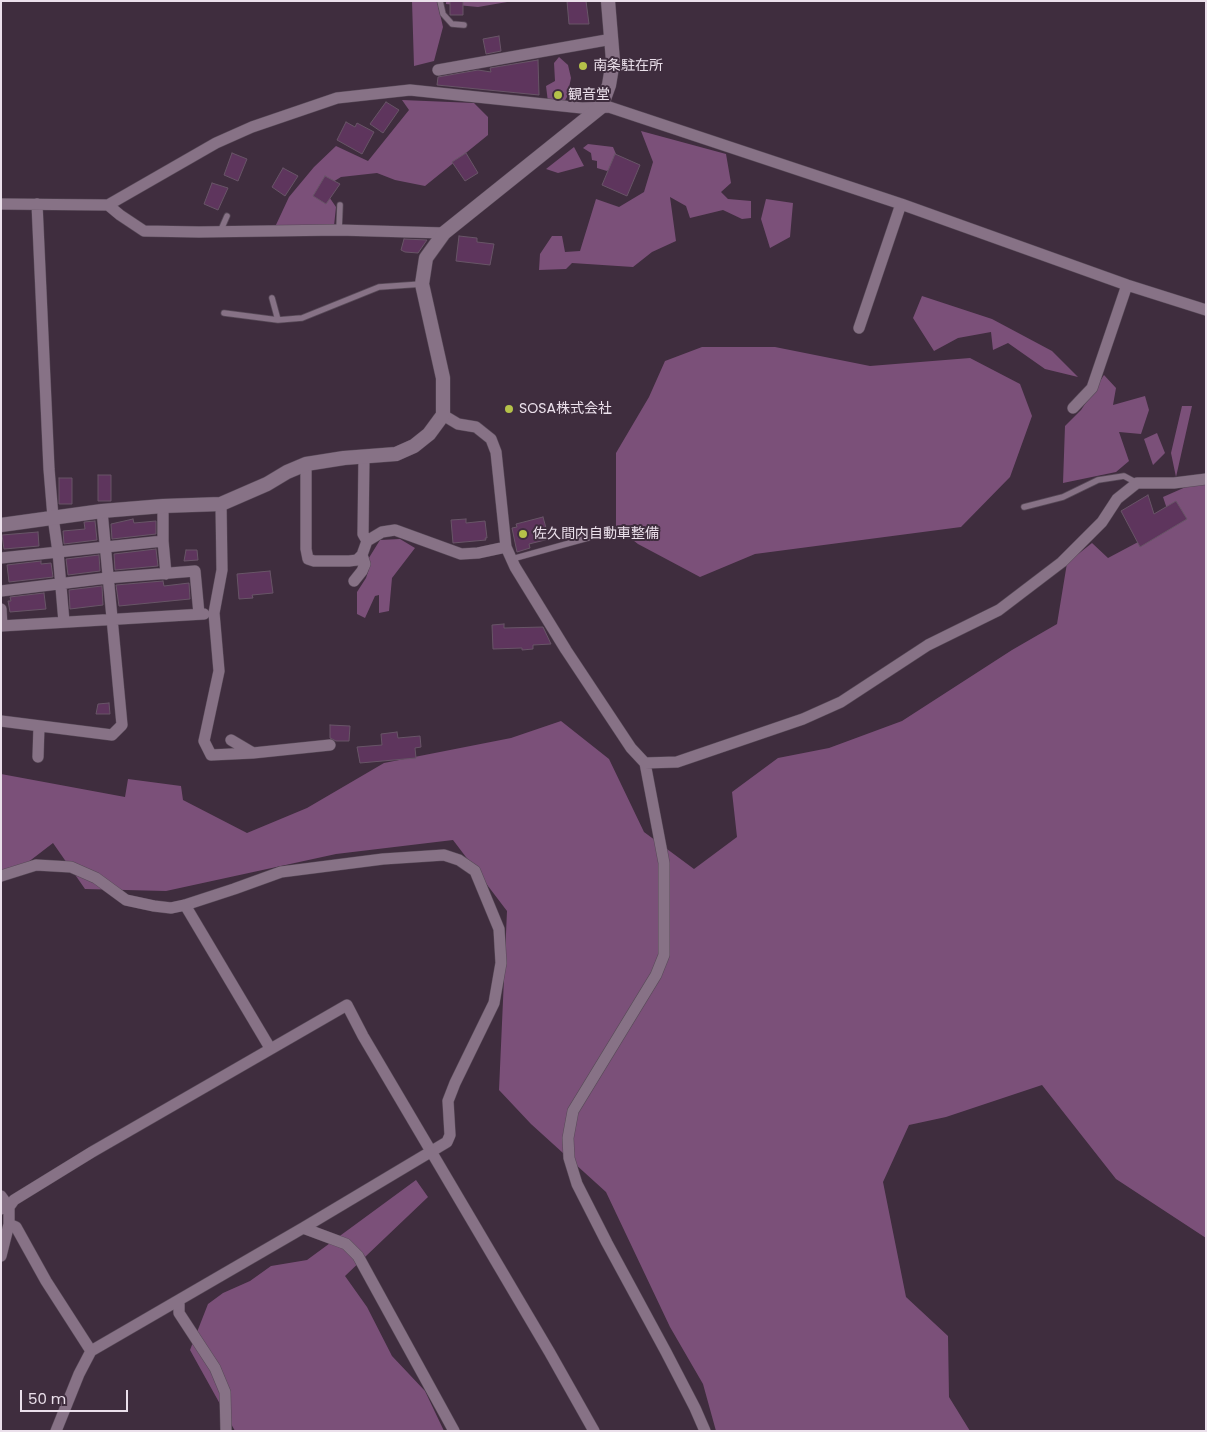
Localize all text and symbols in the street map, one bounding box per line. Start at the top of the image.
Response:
place label: 南条駐在所 [593,58,663,74]
marker: 南条駐在所 [577,60,589,72]
place label: 観音堂 [568,87,610,103]
marker: 観音堂 [552,89,564,101]
place label: SOSA株式会社 [519,401,612,417]
marker: SOSA株式会社 [503,403,515,415]
place label: 佐久間内自動車整備 [533,526,659,542]
marker: 佐久間内自動車整備 [517,528,529,540]
scale bar [22,1380,130,1412]
text: 50 m [28,1388,66,1409]

